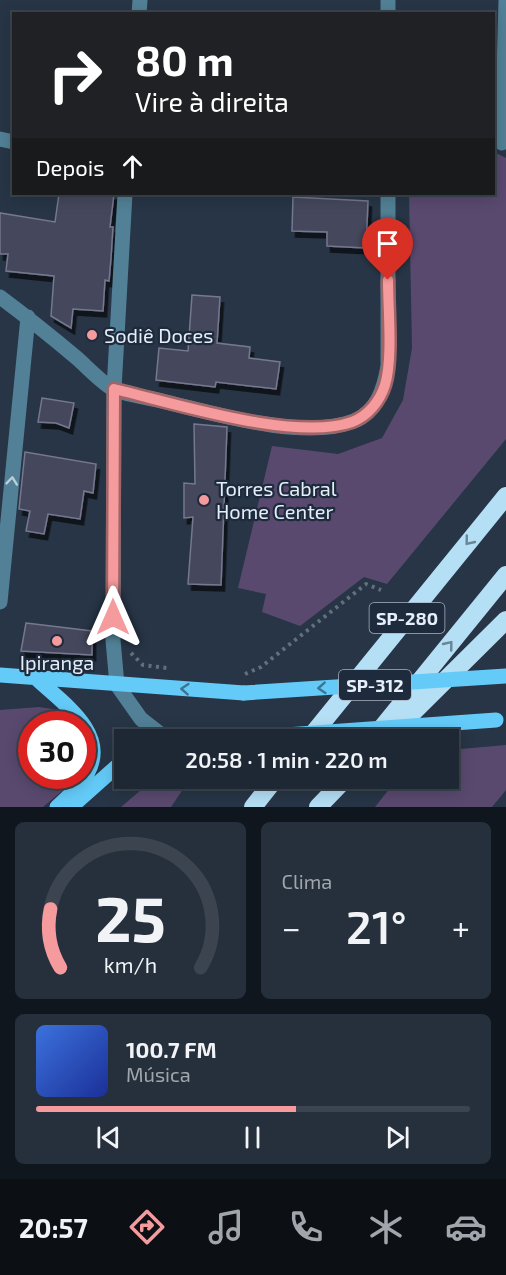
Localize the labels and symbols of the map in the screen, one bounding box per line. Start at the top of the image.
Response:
pin [362,218,413,280]
place label: Sodiê Doces [104,323,213,347]
marker: Sodiê Doces [85,328,99,342]
place label: Torres Cabral Home Center [216,476,337,523]
one-way arrow [5,477,18,486]
marker: Torres Cabral Home Center [197,493,211,507]
one-way arrow [466,535,477,546]
position arrow [81,585,145,649]
road number: SP-280 [370,603,444,633]
marker: Ipiranga [50,634,64,648]
one-way arrow [442,641,453,652]
place label: Ipiranga [20,650,94,674]
road number: SP-312 [339,670,411,700]
one-way arrow [317,681,326,694]
one-way arrow [181,683,190,696]
speed limit sign: 30 [18,711,96,789]

